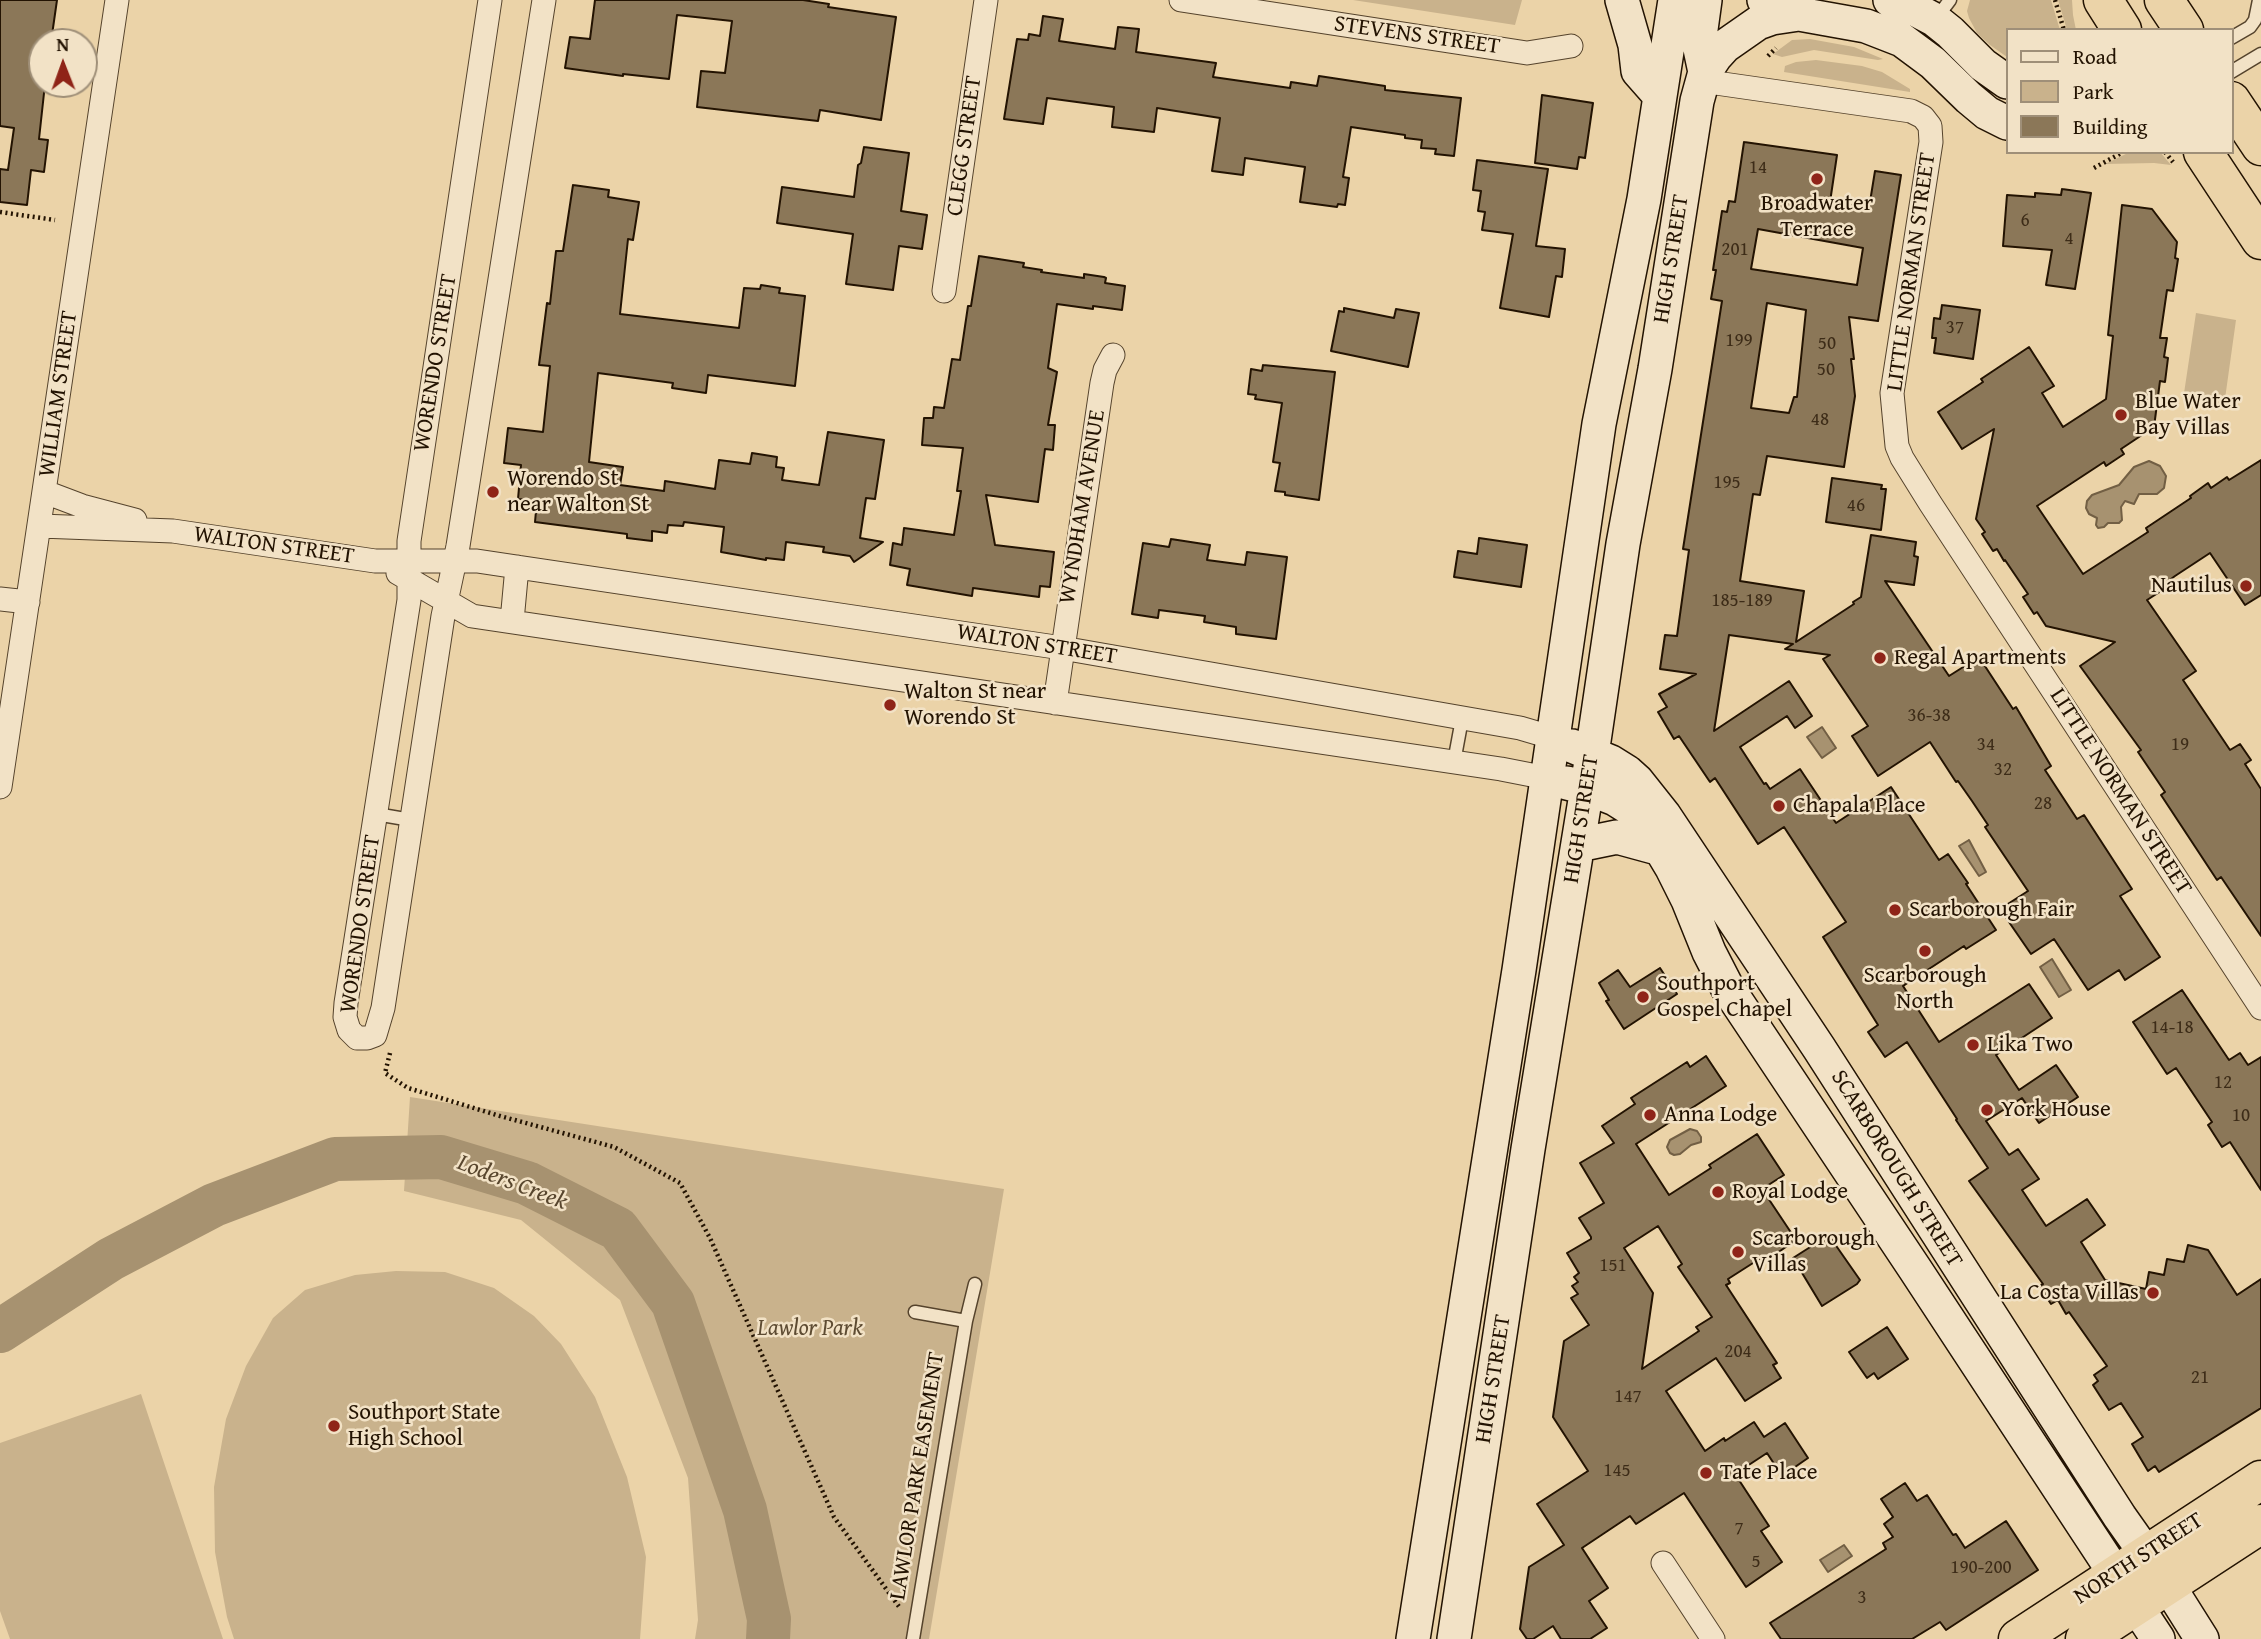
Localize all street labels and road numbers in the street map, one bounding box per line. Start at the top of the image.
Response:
street label: STEVENS STREET [1332,11,1502,61]
street label: CLEGG STREET [942,74,988,218]
street label: LITTLE NORMAN STREET [1882,151,1942,393]
street label: HIGH STREET [1648,193,1696,325]
street label: WORENDO STREET [408,272,464,454]
street label: WILLIAM STREET [34,309,84,479]
street label: WYNDHAM AVENUE [1054,408,1112,606]
street label: WALTON STREET [192,521,356,571]
street label: WALTON STREET [955,619,1119,671]
street label: LITTLE NORMAN STREET [2043,684,2197,900]
street label: HIGH STREET [1558,753,1606,885]
street label: WORENDO STREET [335,833,387,1015]
street label: SCARBOROUGH STREET [1824,1065,1968,1273]
street label: HIGH STREET [1470,1313,1518,1445]
street label: LAWLOR PARK EASEMENT [885,1350,951,1602]
street label: NORTH STREET [2069,1507,2209,1611]

